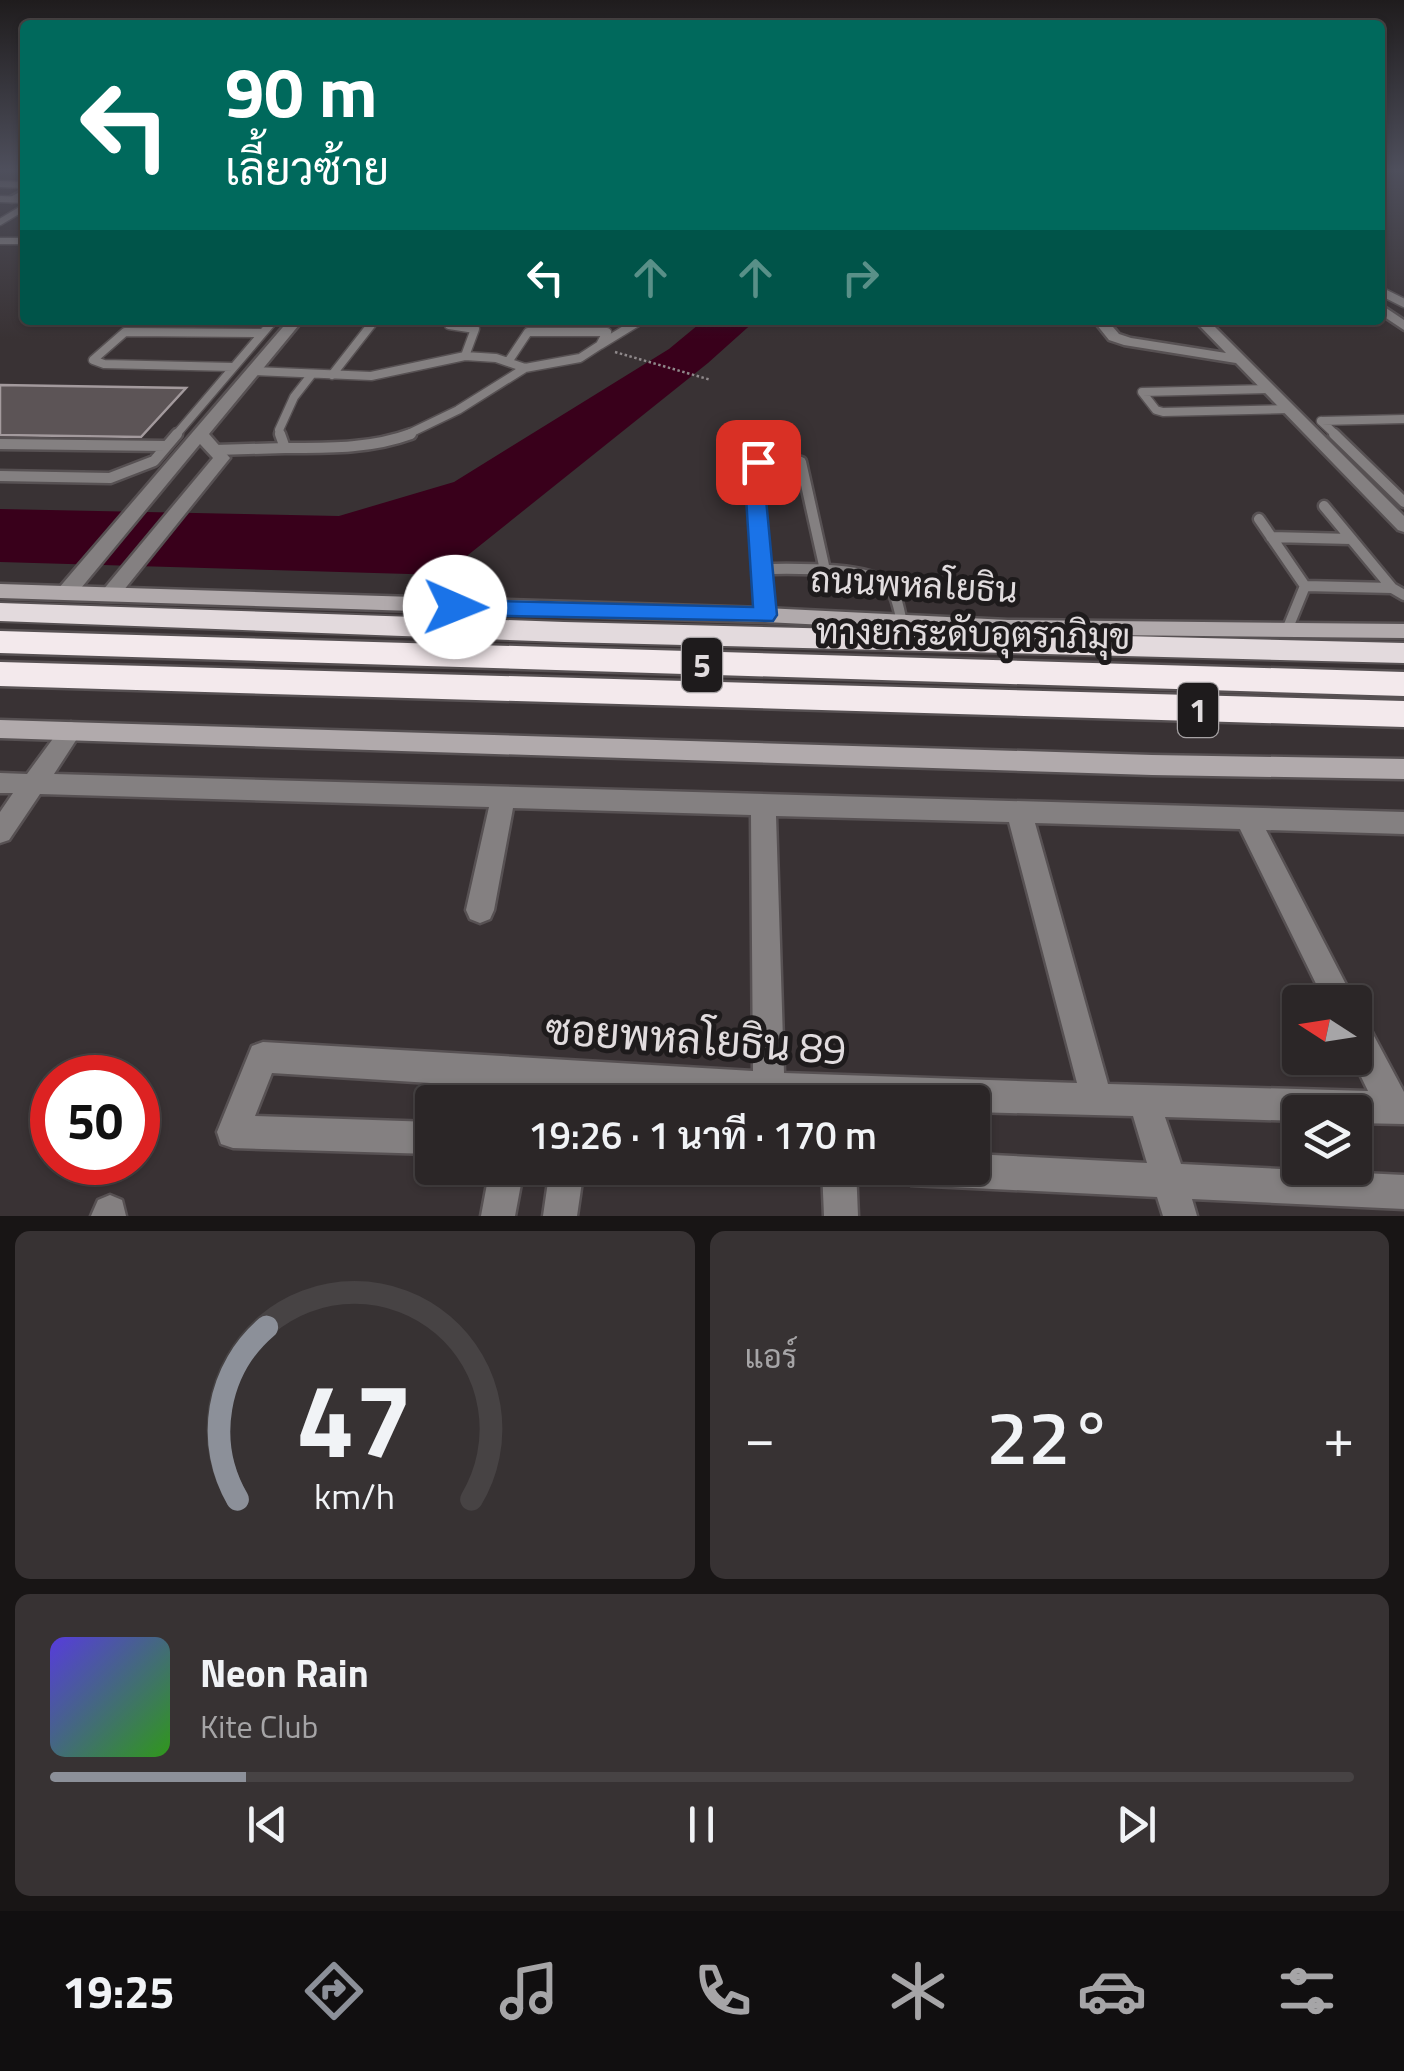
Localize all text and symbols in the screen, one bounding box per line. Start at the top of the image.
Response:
text: 90 m [225,38,378,144]
icon: left [60,60,190,190]
text: เลี้ยวซ้าย [225,134,389,202]
icon: left [518,250,573,305]
icon: ahead [623,250,678,305]
icon: ahead [728,250,783,305]
icon: right [833,250,888,305]
pin [716,420,801,505]
icon: arrive [731,435,786,490]
street label: ถนนพหลโยธิน [809,552,1019,616]
position arrow [403,555,507,659]
street label: ทางยกระดับอุตราภิมุข [815,603,1131,663]
road number: 5 [682,638,722,692]
road number: 1 [1178,683,1218,737]
north arrow [1282,985,1372,1075]
map controls [1282,985,1372,1185]
street label: ซอยพหลโยธิน 89 [543,996,849,1080]
speed limit sign: 50 [30,1055,160,1185]
button: layers [1282,1095,1372,1185]
text: 19:26 · 1 นาที · 170 m [528,1106,877,1164]
text: แอร์ [745,1332,797,1380]
text: 47 [297,1339,413,1497]
text: 22° [986,1379,1112,1493]
text: − [745,1395,775,1478]
text: + [1323,1395,1354,1478]
text: km/h [314,1468,395,1523]
text: Neon Rain [200,1644,369,1702]
text: Kite Club [200,1702,318,1750]
icon: previous [240,1797,295,1852]
icon: pause [674,1797,729,1852]
icon: next [1109,1797,1164,1852]
icon: directions [299,1956,369,2026]
icon: music [494,1956,564,2026]
icon: phone [688,1956,758,2026]
icon: climate [883,1956,953,2026]
icon: car [1077,1956,1147,2026]
icon: filters [1272,1956,1342,2026]
text: 19:25 [62,1957,175,2025]

